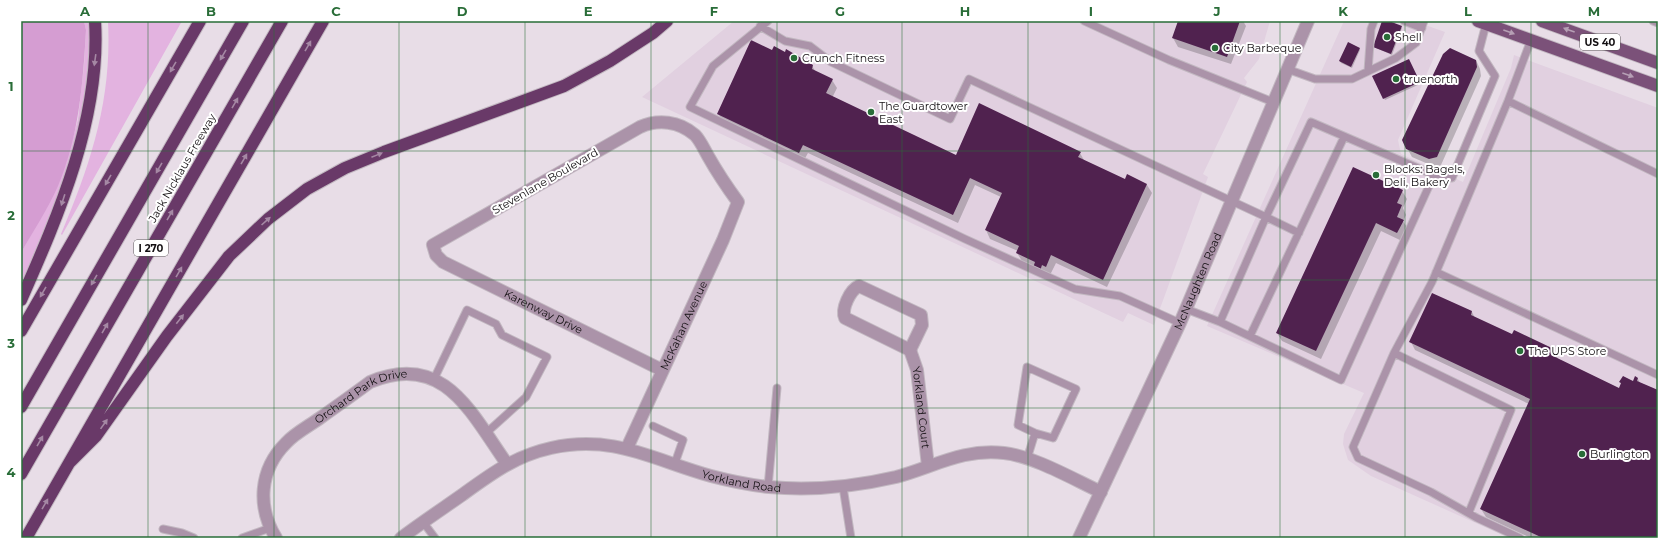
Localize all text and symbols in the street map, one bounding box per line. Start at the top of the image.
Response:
text: A [79,3,91,19]
text: B [206,3,216,19]
text: C [331,3,341,19]
text: D [457,3,468,19]
text: E [584,3,593,19]
text: F [710,3,718,19]
text: G [835,3,845,19]
text: H [960,3,970,19]
text: I [1089,3,1093,19]
text: J [1212,3,1221,19]
text: K [1338,3,1348,19]
text: L [1464,3,1472,19]
text: M [1588,3,1600,19]
one-way arrow [1562,27,1574,33]
one-way arrow [1503,29,1515,35]
place label: Shell [1395,30,1422,44]
marker: Shell [1382,32,1392,42]
road number: US 40 [1580,34,1620,50]
one-way arrow [305,40,312,52]
place label: City Barbeque [1223,41,1302,55]
marker: City Barbeque [1210,43,1220,53]
one-way arrow [220,49,227,61]
place label: Crunch Fitness [802,51,885,65]
marker: Crunch Fitness [789,53,799,63]
one-way arrow [92,54,98,66]
one-way arrow [170,61,177,73]
place label: truenorth [1404,72,1458,86]
one-way arrow [1623,73,1635,79]
marker: truenorth [1391,74,1401,84]
text: 1 [8,78,14,94]
one-way arrow [231,97,238,108]
place label: The Guardtower East [879,99,968,126]
marker: The Guardtower East [866,107,876,117]
street label: Jack Nicklaus Freeway [145,111,219,226]
street label: Stevenlane Boulevard [490,145,600,217]
one-way arrow [371,152,382,158]
one-way arrow [240,153,247,165]
one-way arrow [155,162,162,173]
place label: Blocks: Bagels, Deli, Bakery [1384,162,1465,189]
marker: Blocks: Bagels, Deli, Bakery [1371,170,1381,180]
one-way arrow [105,174,112,185]
one-way arrow [60,194,66,206]
text: 2 [7,207,15,223]
one-way arrow [167,209,174,221]
one-way arrow [261,217,271,226]
street label: McNaughten Road [1171,230,1225,332]
road number: I 270 [134,240,168,256]
one-way arrow [176,266,183,278]
one-way arrow [90,274,97,286]
street label: McKahan Avenue [657,278,710,372]
one-way arrow [40,286,47,298]
street label: Karenway Drive [502,286,585,337]
one-way arrow [176,313,185,324]
one-way arrow [102,322,109,334]
text: 3 [6,335,15,351]
place label: The UPS Store [1528,344,1607,358]
marker: The UPS Store [1515,346,1525,356]
street label: Yorkland Court [909,365,933,450]
street label: Orchard Park Drive [312,367,408,427]
one-way arrow [100,419,108,429]
one-way arrow [37,435,44,447]
place label: Burlington [1590,447,1650,461]
marker: Burlington [1577,449,1587,459]
text: 4 [7,464,16,480]
street label: Yorkland Road [700,467,782,495]
one-way arrow [42,498,49,510]

